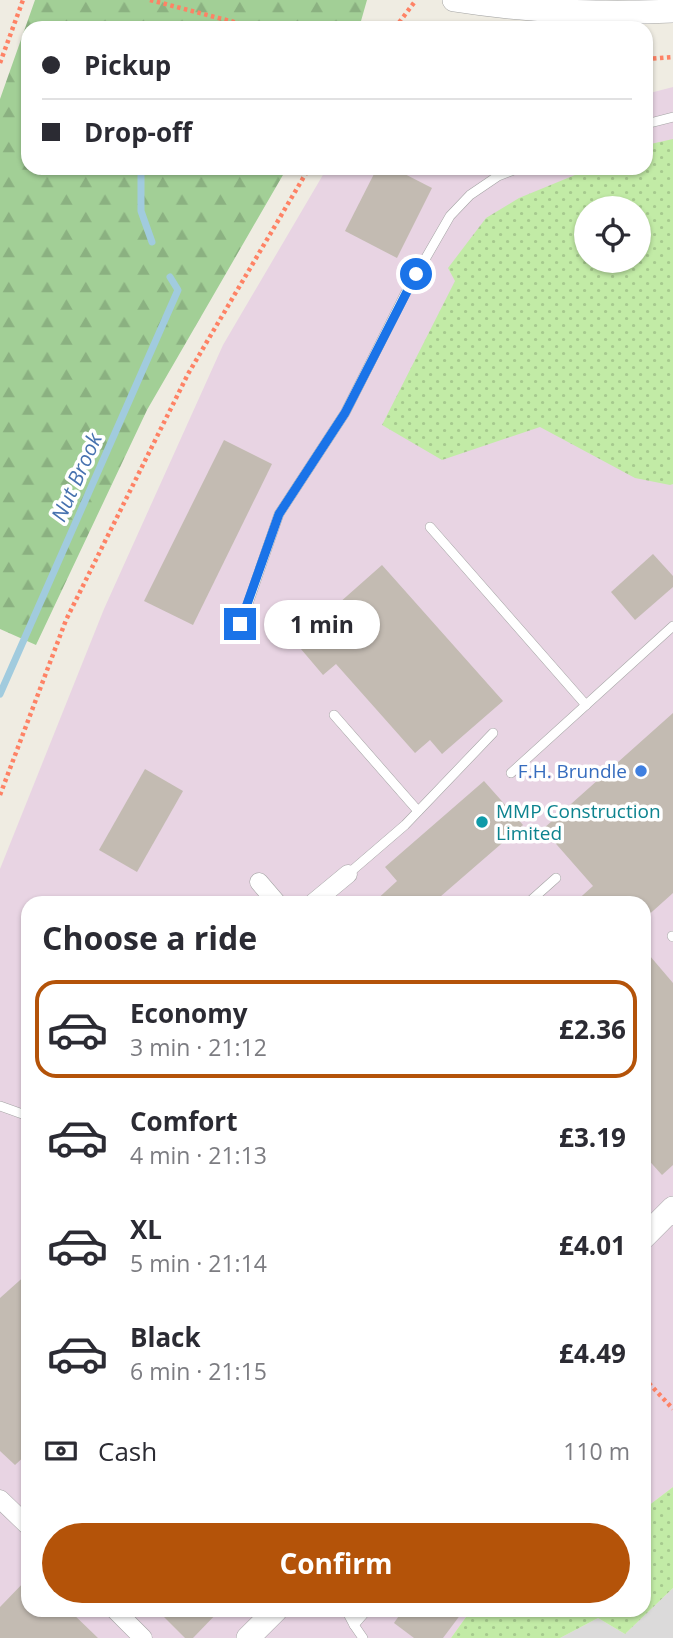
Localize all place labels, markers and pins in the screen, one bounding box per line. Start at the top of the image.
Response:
place label: F.H. Brundle [518,758,627,784]
marker: F.H. Brundle [633,763,649,779]
place label: MMP Construction Limited [496,798,661,846]
marker: MMP Construction Limited [474,814,490,830]

